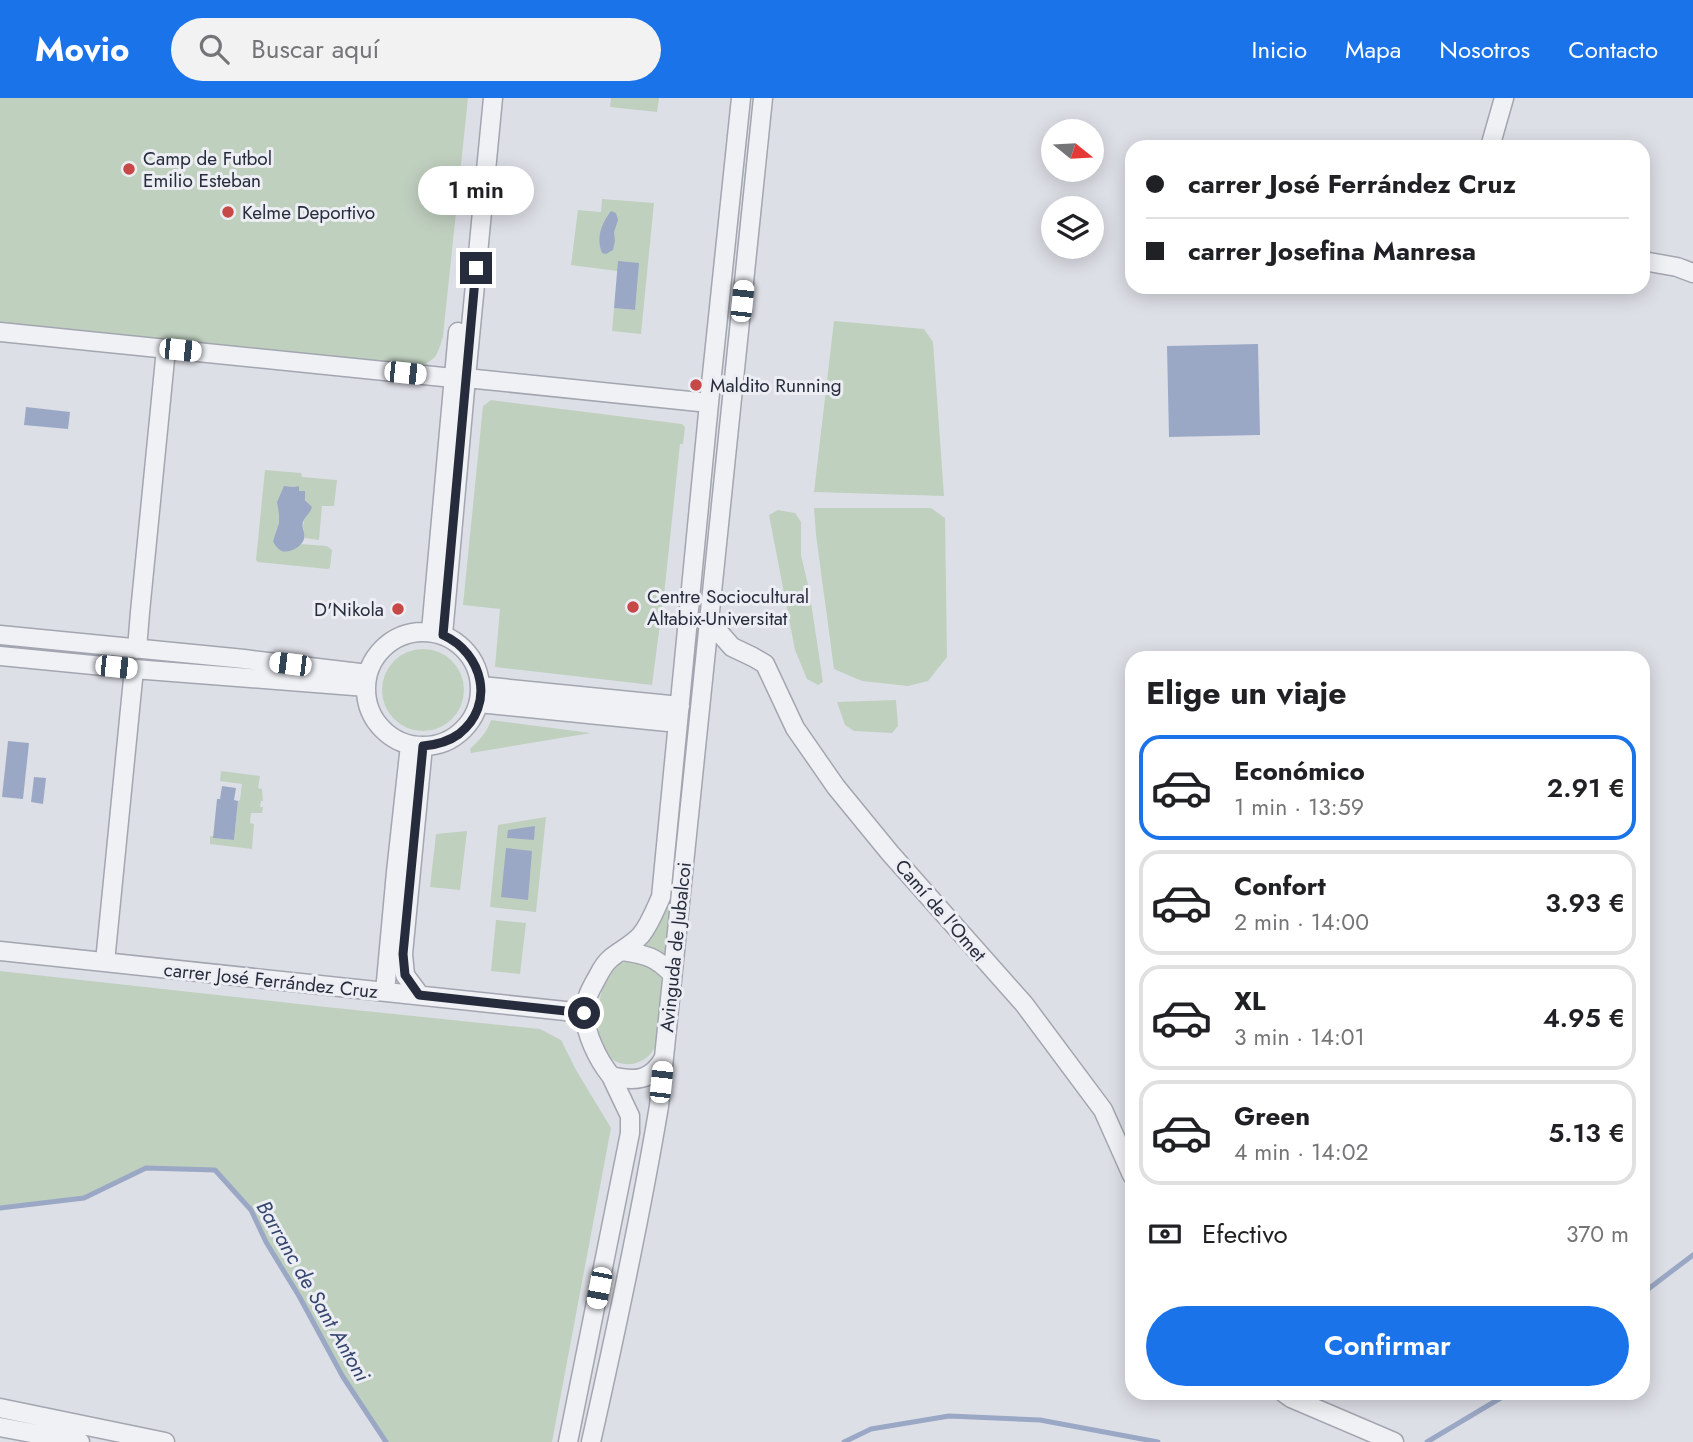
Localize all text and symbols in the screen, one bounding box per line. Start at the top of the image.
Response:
search box [171,18,661,81]
text: Movio [35,26,129,73]
icon: search [195,30,233,68]
text: Buscar aquí [251,30,379,68]
text: Inicio [1252,32,1307,67]
text: Mapa [1345,32,1401,67]
text: Nosotros [1439,32,1530,67]
text: Contacto [1568,32,1658,67]
north arrow [1041,119,1104,182]
map controls [1041,119,1104,259]
place label: Camp de Futbol Emilio Esteban [143,145,272,194]
marker: Camp de Futbol Emilio Esteban [121,161,137,177]
text: carrer José Ferrández Cruz [1188,165,1516,203]
callout: 1 min [418,166,534,216]
text: 1 min [448,173,504,207]
button: layers [1041,196,1104,259]
place label: Kelme Deportivo [242,199,375,226]
marker: Kelme Deportivo [220,204,236,220]
text: carrer Josefina Manresa [1188,232,1476,270]
route end [460,252,492,284]
car [730,279,755,323]
car [159,337,202,363]
car [384,360,427,386]
place label: Maldito Running [710,372,842,399]
marker: Maldito Running [688,377,704,393]
place label: Centre Sociocultural Altabix-Universitat [647,583,809,632]
place label: D'Nikola [314,596,384,623]
marker: Centre Sociocultural Altabix-Universitat [625,599,641,615]
marker: D'Nikola [390,601,406,617]
car [268,651,313,677]
car [95,654,138,680]
text: Elige un viaje [1146,670,1347,716]
text: Económico [1234,752,1365,790]
icon: car [1150,756,1213,819]
text: 2.91 € [1547,769,1625,807]
text: 1 min · 13:59 [1234,790,1364,824]
street label: Camí de l'Omet [889,853,993,968]
street label: Avinguda de Jubalcoi [653,861,698,1033]
text: Confort [1234,867,1326,905]
icon: car [1150,871,1213,934]
text: 3.93 € [1545,884,1625,922]
text: 2 min · 14:00 [1234,905,1369,939]
street label: carrer José Ferrández Cruz [163,956,380,1005]
text: XL [1234,982,1266,1020]
icon: car [1150,986,1213,1049]
route start [568,997,600,1029]
text: 4.95 € [1543,999,1625,1037]
text: 3 min · 14:01 [1234,1020,1365,1054]
car [649,1060,674,1104]
text: Green [1234,1097,1310,1135]
icon: car [1150,1101,1213,1164]
text: 5.13 € [1548,1114,1625,1152]
text: 4 min · 14:02 [1234,1135,1369,1169]
water label: Barranc de Sant Antoni [249,1195,377,1388]
icon: cash [1146,1215,1184,1253]
text: Efectivo [1202,1215,1288,1253]
text: 370 m [1566,1217,1629,1251]
car [585,1265,614,1311]
button: Confirmar [1146,1306,1629,1386]

